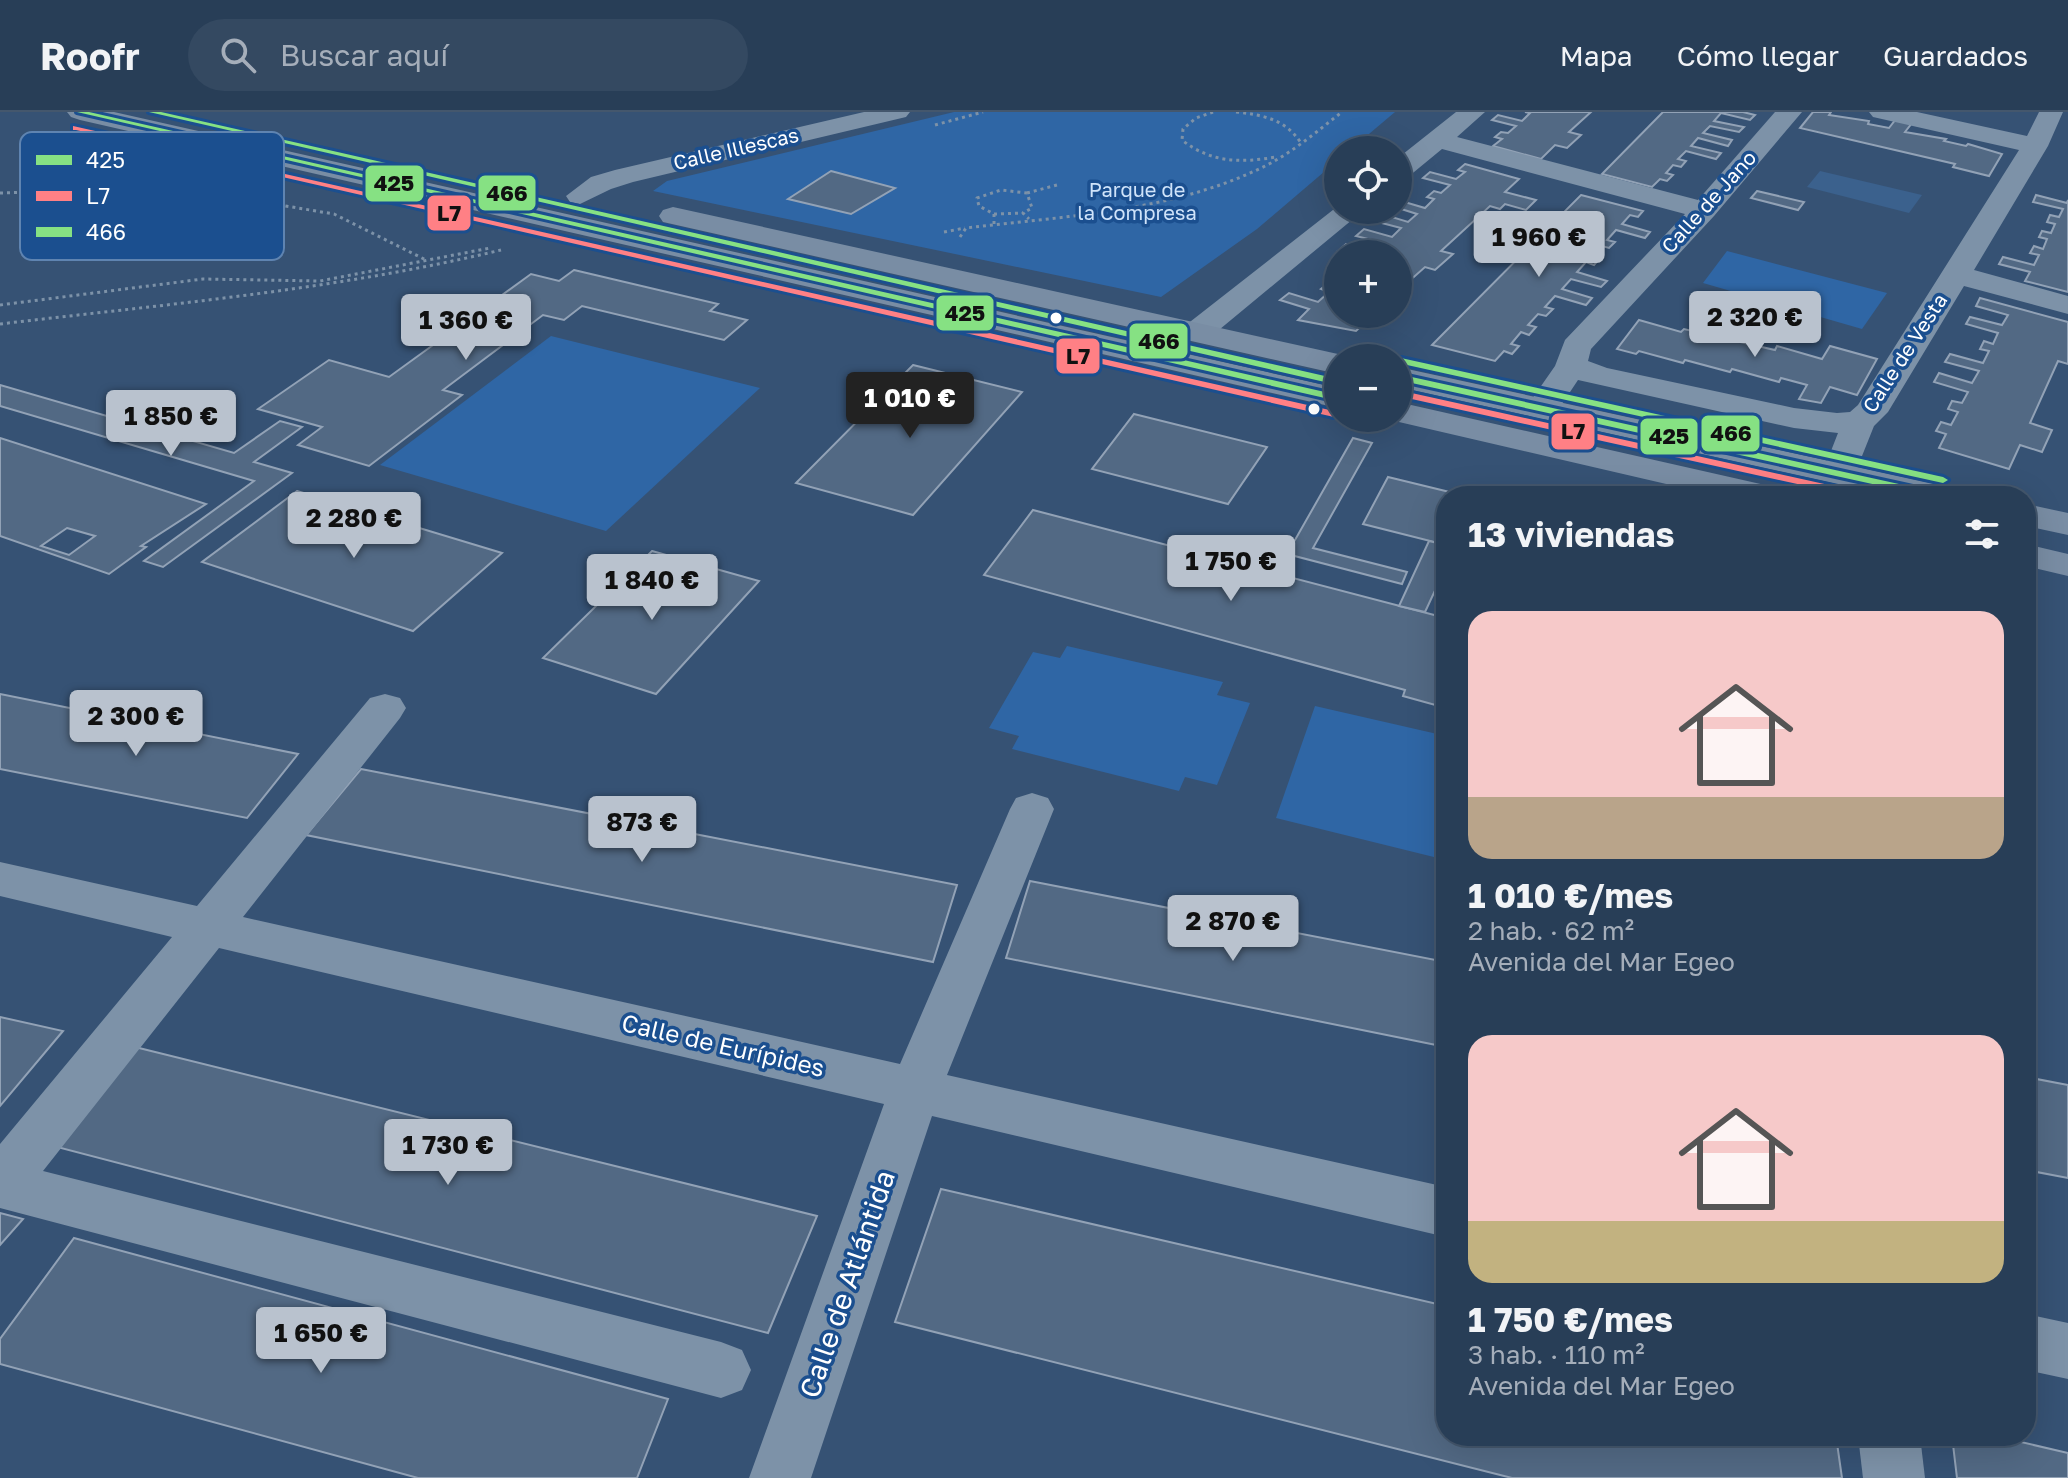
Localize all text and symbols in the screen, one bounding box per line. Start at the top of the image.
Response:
search box [188,19,748,91]
text: Roofr [40,33,140,78]
icon: search [216,33,260,77]
text: Buscar aquí [280,37,448,73]
text: Mapa [1560,39,1633,72]
text: Cómo llegar [1677,39,1839,72]
text: Guardados [1883,39,2028,72]
street label: Calle Illescas [671,122,801,174]
legend [20,132,284,260]
map controls [1324,136,1412,432]
button: locate [1324,136,1412,224]
street label: Calle de Jano [1656,145,1761,258]
text: 425 [86,146,125,173]
line badge: 425 [364,164,425,203]
text: 425 [374,169,414,196]
line badge: 466 [477,174,537,212]
park label: Parque de la Compresa [1077,177,1197,224]
text: 466 [486,179,528,206]
text: L7 [86,182,110,209]
line badge: L7 [426,194,472,232]
text: L7 [437,199,461,226]
pin: 1 960 € [1465,211,1613,279]
text: 466 [86,218,126,245]
text: 1 960 € [1492,221,1586,252]
button: + [1324,240,1412,328]
street label: Calle de Vesta [1857,289,1951,416]
pin: 2 320 € [1681,291,1829,359]
pin: 1 360 € [392,294,540,362]
line badge: 425 [935,294,995,332]
text: 425 [945,299,985,326]
text: 2 320 € [1707,301,1803,332]
text: 1 360 € [419,304,513,335]
unlabelled marker [1048,310,1064,326]
line badge: 466 [1128,322,1189,360]
text: 466 [1138,327,1180,354]
line badge: L7 [1055,337,1101,375]
text: L7 [1066,342,1090,369]
button: − [1324,344,1412,432]
pin: 1 010 € [836,372,984,440]
text: 1 010 € [864,382,956,413]
pin: 1 850 € [97,390,245,458]
text: 1 850 € [124,400,218,431]
unlabelled marker [1306,401,1322,417]
line badge: L7 [1550,412,1596,451]
line badge: 466 [1700,414,1761,453]
text: L7 [1561,417,1585,444]
line badge: 425 [1639,417,1699,456]
text: 466 [1710,419,1752,446]
text: 425 [1649,422,1689,449]
pin: 2 280 € [280,492,428,560]
text: 2 280 € [306,502,402,533]
icon: filters [1960,512,2004,556]
text: 13 viviendas [1468,514,1674,554]
pin: 1 750 € [1157,535,1305,603]
text: 1 750 € [1185,545,1277,576]
pin: 1 840 € [578,554,726,622]
text: 1 840 € [605,564,699,595]
icon: home [1664,663,1808,807]
pin: 2 300 € [62,690,210,758]
text: 2 300 € [88,700,184,731]
pin: 873 € [586,796,698,864]
text: 873 € [606,806,678,837]
text: 1 010 €/mes [1468,875,1673,915]
pin: 2 870 € [1159,895,1307,963]
text: 2 870 € [1186,905,1280,936]
text: 2 hab. · 62 m² [1468,915,1634,946]
text: Avenida del Mar Egeo [1468,946,1735,977]
street label: Calle de Eurípides [619,1007,828,1082]
icon: home [1664,1087,1808,1231]
pin: 1 730 € [374,1119,522,1187]
text: 1 730 € [402,1129,494,1160]
street label: Calle de Atlántida [792,1166,901,1402]
text: 1 750 €/mes [1468,1299,1673,1339]
pin: 1 650 € [247,1307,395,1375]
text: 1 650 € [274,1317,368,1348]
text: 3 hab. · 110 m² [1468,1339,1645,1370]
text: Avenida del Mar Egeo [1468,1370,1735,1401]

